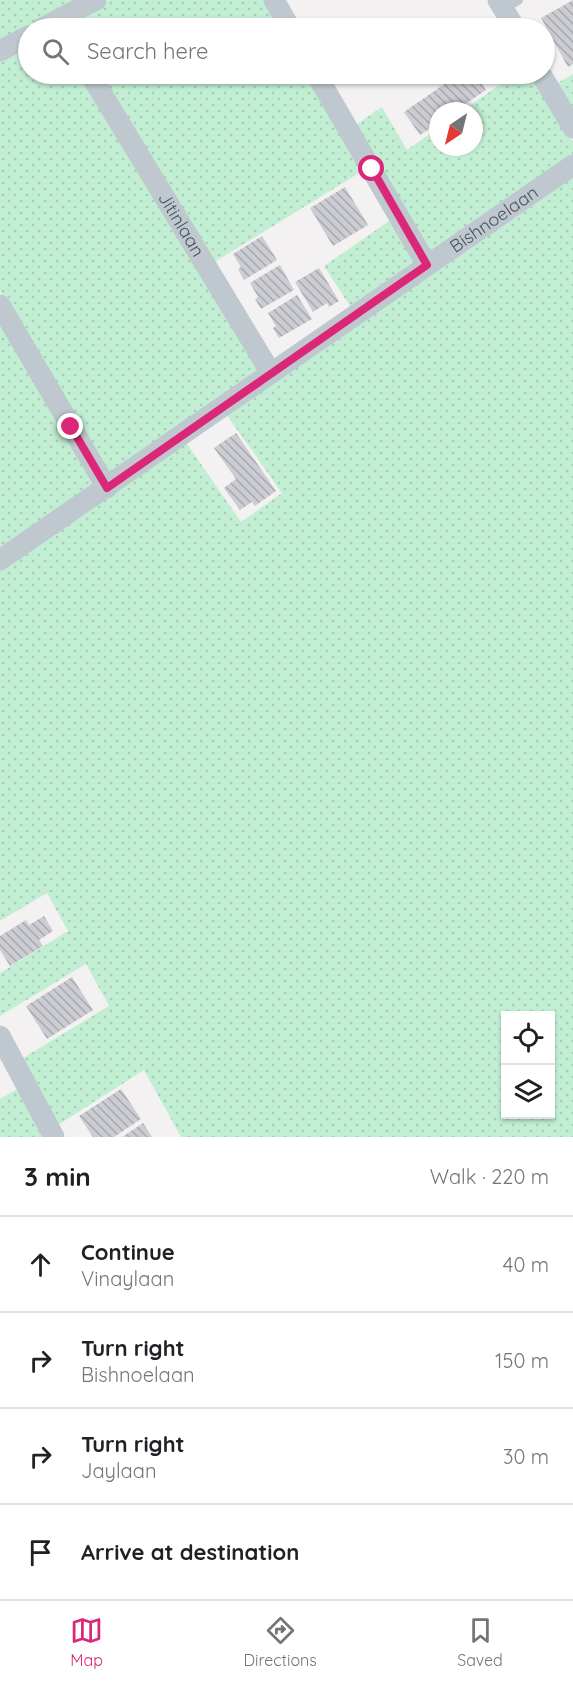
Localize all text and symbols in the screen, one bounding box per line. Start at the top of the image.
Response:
search box [18,18,555,84]
icon: search [39,35,72,68]
text: Search here [87,37,208,65]
north arrow [429,102,483,156]
route start [358,155,384,181]
street label: Bishnoelaan [445,181,542,258]
street label: Jitinlaan [153,188,210,261]
route end [57,413,83,439]
map controls [501,1011,555,1119]
button: locate [501,1011,555,1065]
button: layers [501,1065,555,1119]
text: 3 min [24,1160,91,1193]
text: Walk · 220 m [430,1164,549,1189]
text: Continue [81,1238,175,1266]
icon: ahead [24,1248,57,1281]
text: 40 m [503,1252,549,1277]
text: Vinaylaan [81,1266,174,1291]
text: Turn right [81,1334,185,1362]
icon: right [24,1344,57,1377]
text: 150 m [495,1348,549,1373]
text: Bishnoelaan [81,1362,195,1387]
text: Turn right [81,1430,185,1458]
icon: right [24,1440,57,1473]
text: 30 m [503,1444,549,1469]
text: Jaylaan [81,1458,157,1483]
icon: arrive [24,1536,57,1569]
text: Arrive at destination [81,1538,299,1566]
tab: Map [70,1614,103,1670]
tab: Directions [244,1614,317,1670]
tab: Saved [457,1614,503,1670]

